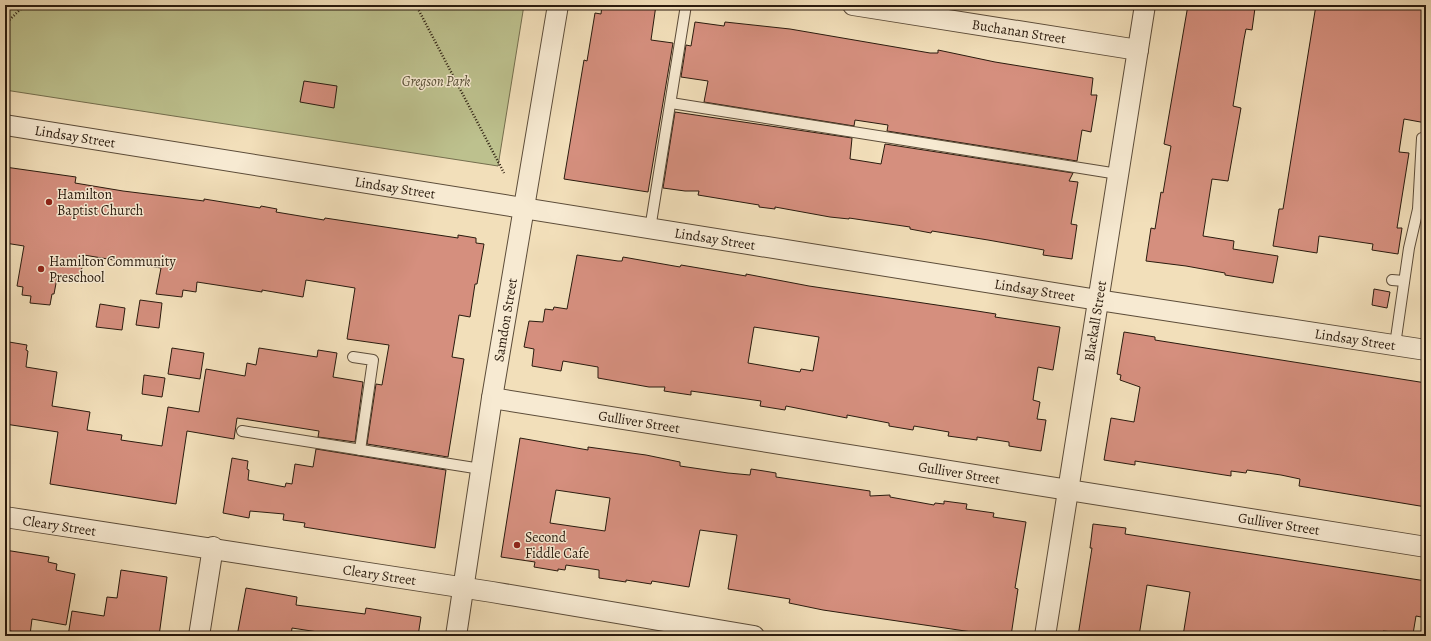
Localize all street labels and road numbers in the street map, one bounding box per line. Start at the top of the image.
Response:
street label: Buchanan Street [971,14,1068,48]
street label: Lindsay Street [33,120,117,152]
street label: Lindsay Street [353,172,437,203]
street label: Lindsay Street [673,223,757,255]
street label: Lindsay Street [993,274,1077,306]
street label: Samdon Street [489,276,522,363]
street label: Blackall Street [1079,279,1111,363]
street label: Lindsay Street [1313,324,1397,355]
street label: Gulliver Street [597,406,682,437]
street label: Gulliver Street [917,457,1002,488]
street label: Gulliver Street [1237,508,1322,539]
street label: Cleary Street [21,510,98,540]
street label: Cleary Street [342,560,418,590]

